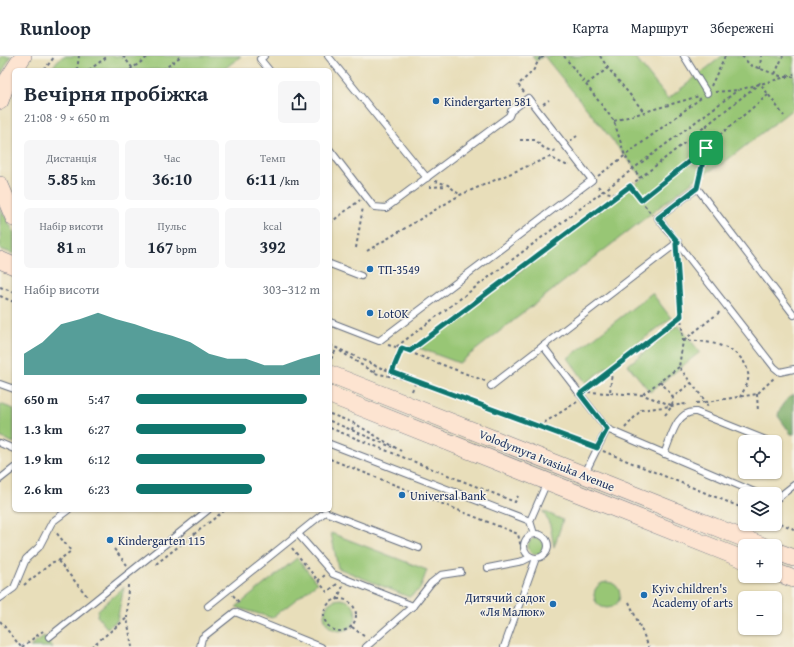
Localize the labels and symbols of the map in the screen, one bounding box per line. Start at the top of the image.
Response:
place label: Kindergarten 581 [444,93,532,110]
marker: Kindergarten 581 [431,96,441,106]
pin [689,131,723,165]
place label: ТП-3549 [378,261,420,278]
marker: ТП-3549 [365,264,375,274]
place label: LotOK [378,305,409,322]
marker: LotOK [365,308,375,318]
street label: Volodymyra Ivasiuka Avenue [477,425,618,495]
place label: Universal Bank [410,487,487,504]
marker: Universal Bank [397,490,407,500]
place label: Kindergarten 115 [118,532,206,549]
marker: Kindergarten 115 [105,535,115,545]
place label: Kyiv children's Academy of arts [652,580,733,611]
place label: Дитячий садок «Ля Малюк» [464,589,546,620]
marker: Kyiv children's Academy of arts [639,590,649,600]
marker: Дитячий садок «Ля Малюк» [548,599,558,609]

